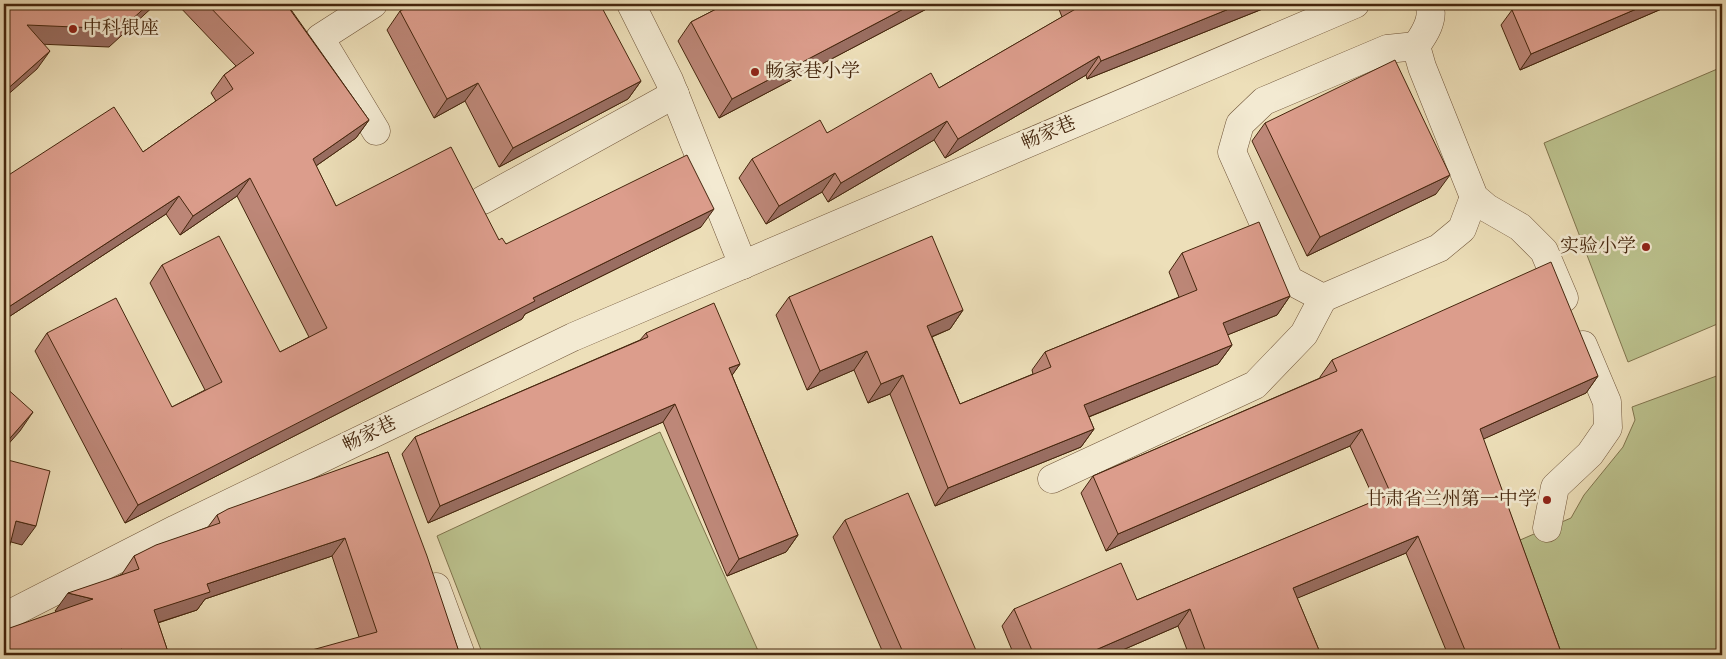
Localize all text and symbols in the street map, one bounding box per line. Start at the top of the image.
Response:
place label: 中科银座 [83,16,159,43]
marker: 中科银座 [67,23,79,35]
place label: 畅家巷小学 [765,59,860,86]
marker: 畅家巷小学 [749,66,761,78]
street label: 畅家巷 [1017,110,1081,158]
place label: 实验小学 [1560,234,1636,261]
marker: 实验小学 [1640,241,1652,253]
street label: 畅家巷 [338,410,402,460]
place label: 甘肃省兰州第一中学 [1366,487,1537,514]
marker: 甘肃省兰州第一中学 [1541,494,1553,506]

